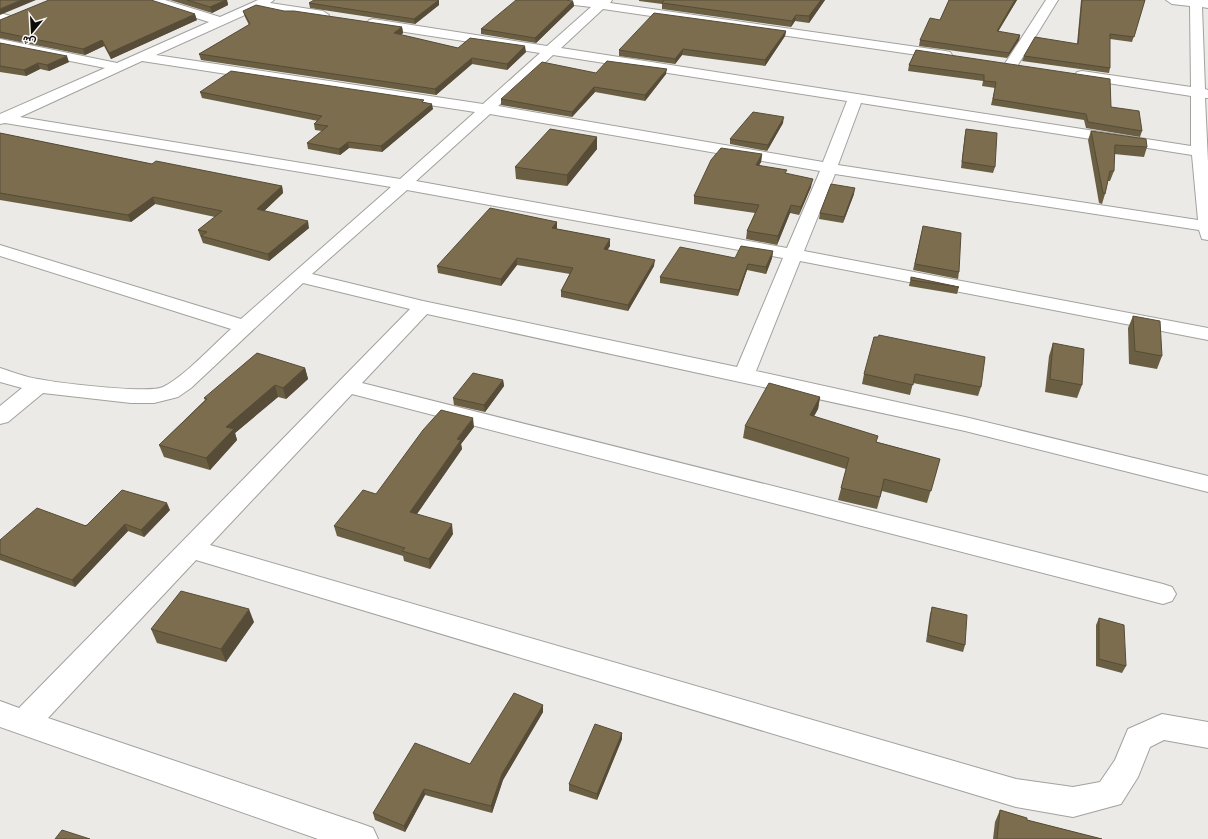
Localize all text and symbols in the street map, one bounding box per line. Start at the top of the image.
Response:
north arrow [12,12,52,52]
text: ش [20,32,38,50]

